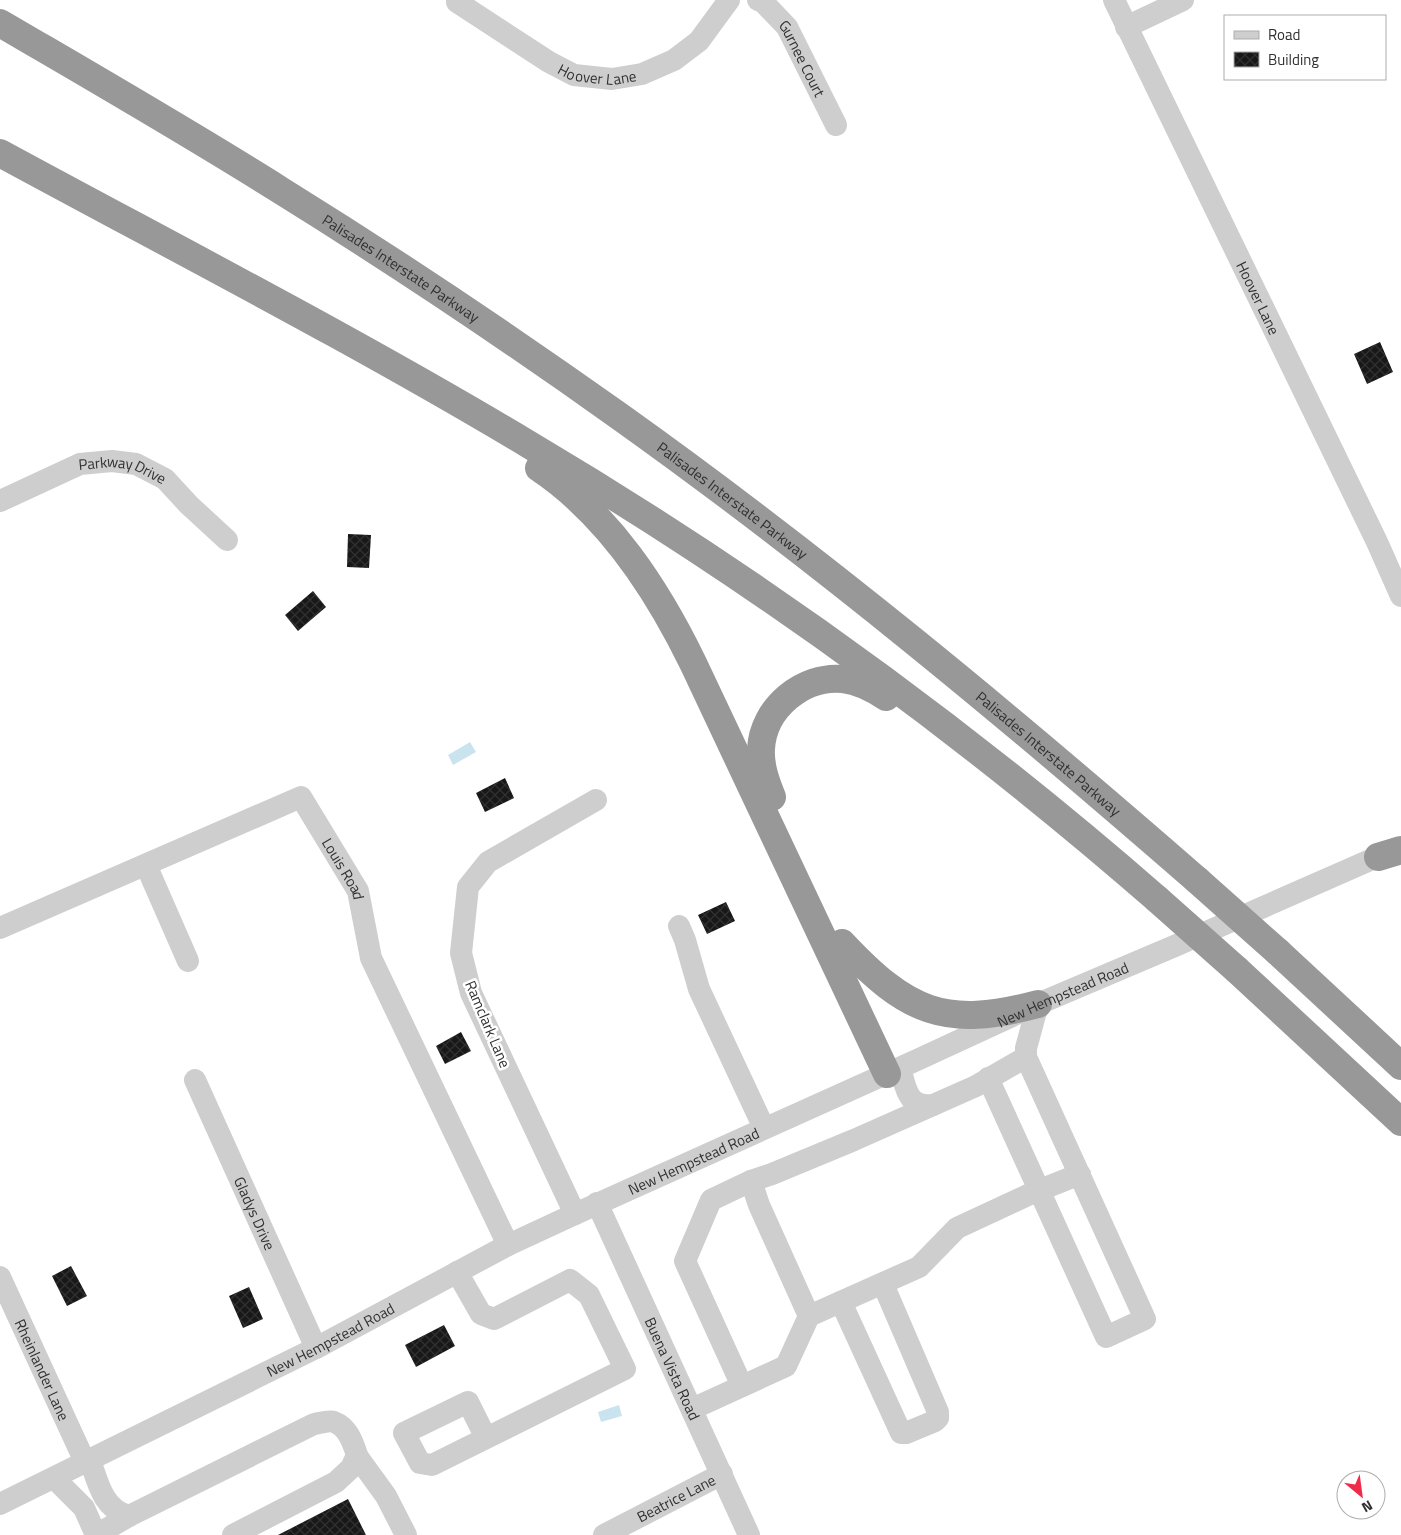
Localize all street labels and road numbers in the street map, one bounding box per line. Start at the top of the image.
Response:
street label: Gurnee Court [774,14,832,101]
street label: Hoover Lane [554,57,638,91]
street label: Palisades Interstate Parkway [318,208,484,328]
street label: Hoover Lane [1231,257,1286,338]
street label: Palisades Interstate Parkway [652,436,813,565]
street label: Parkway Drive [77,449,171,489]
street label: Palisades Interstate Parkway [971,685,1127,821]
street label: Louis Road [317,833,371,901]
street label: New Hempstead Road [993,955,1132,1033]
street label: Ramclark Lane [459,977,517,1071]
street label: New Hempstead Road [624,1121,763,1200]
street label: Gladys Drive [228,1173,282,1254]
street label: New Hempstead Road [262,1297,398,1382]
street label: Buena Vista Road [639,1313,706,1424]
street label: Rheinlander Lane [9,1315,76,1424]
street label: Beatrice Lane [633,1468,719,1528]

